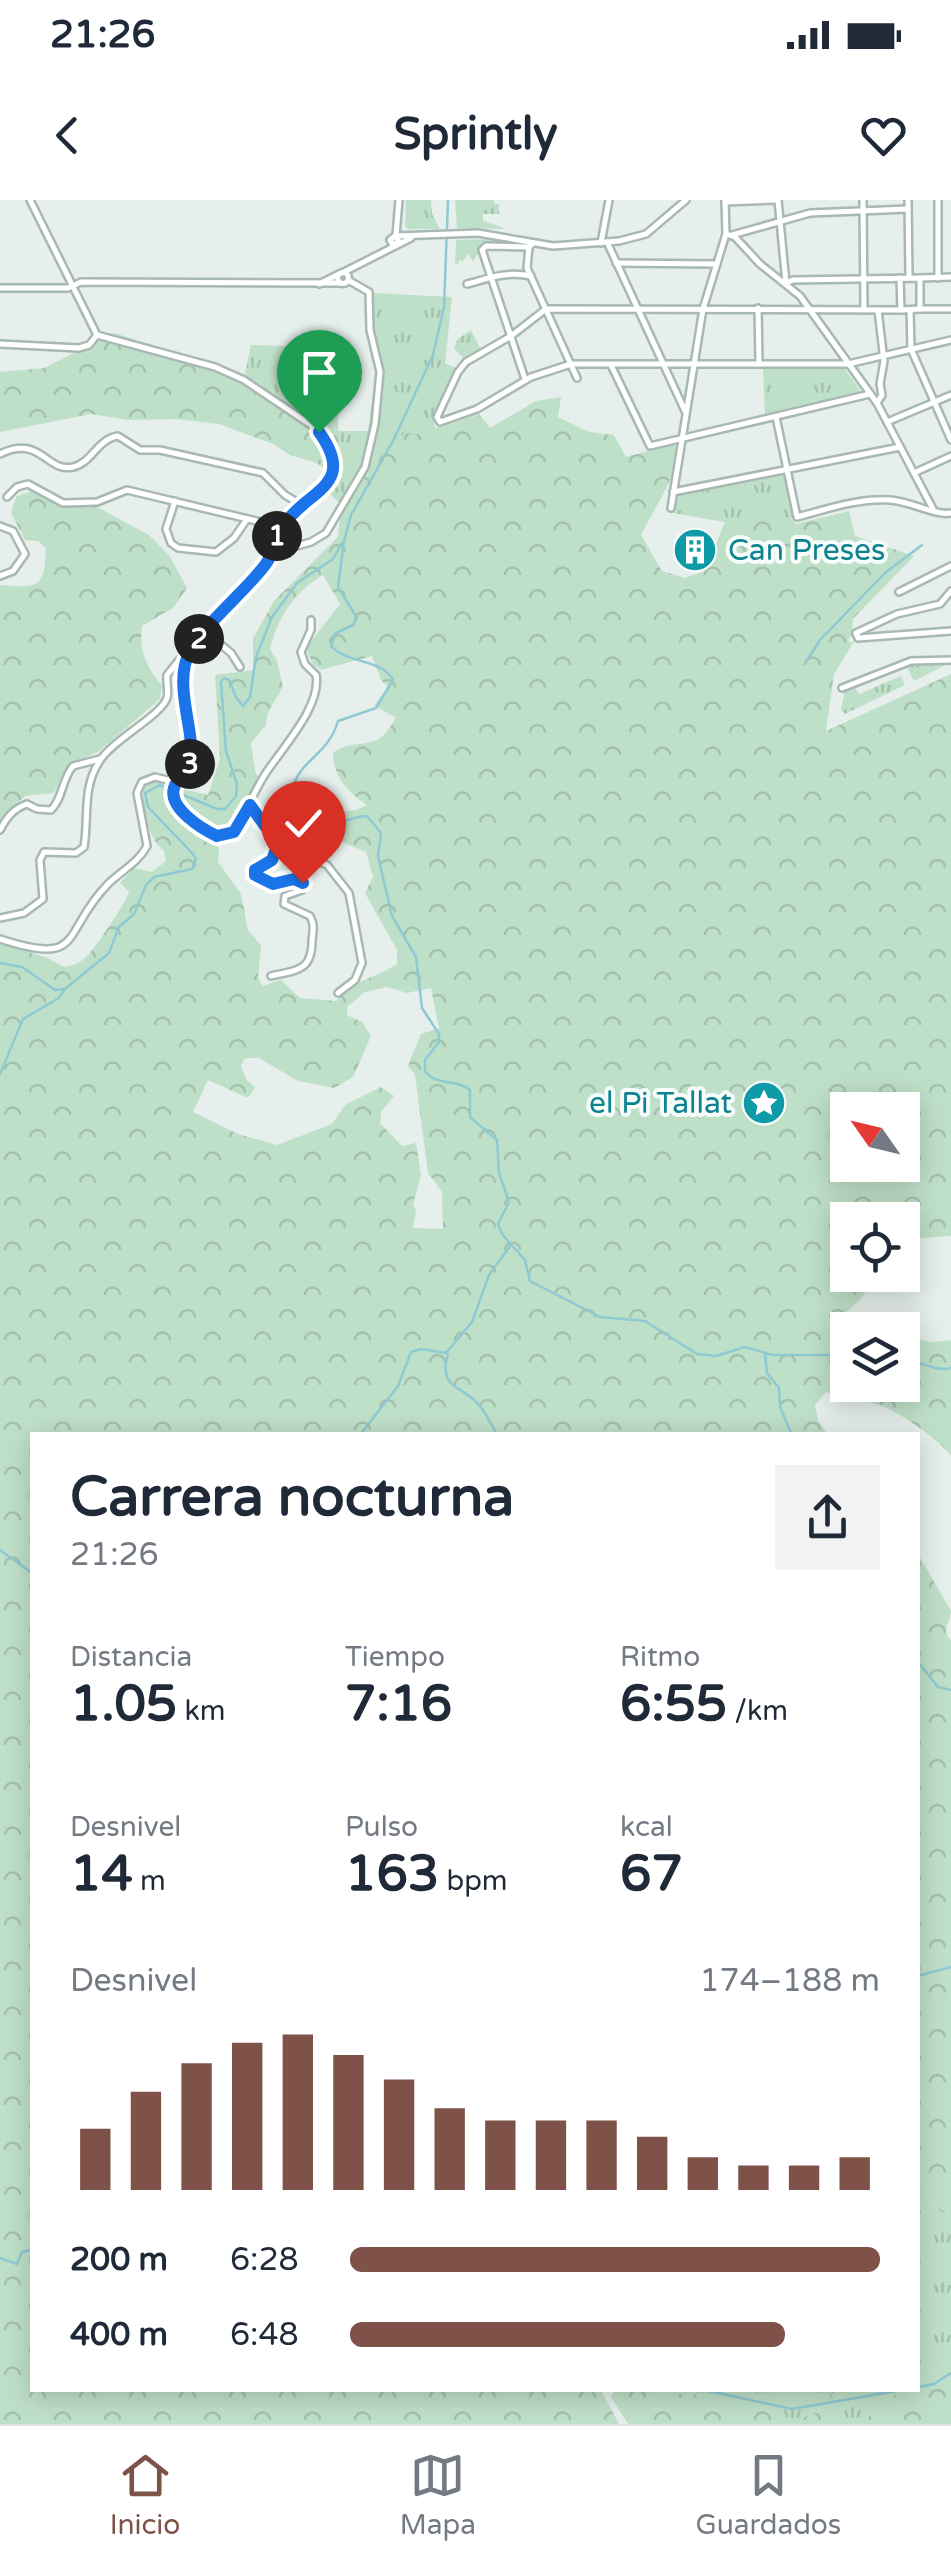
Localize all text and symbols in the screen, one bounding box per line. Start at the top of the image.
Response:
text: 21:26 [50,12,155,58]
icon: back [40,108,95,163]
text: Sprintly [394,108,557,162]
icon: heart [856,108,911,163]
pin [277,330,362,433]
icon: arrive [292,345,347,400]
pin: 1 [252,511,302,561]
text: 1 [268,519,286,553]
building icon: Can Preses [672,527,718,573]
place label: Can Preses [728,532,886,569]
pin: 2 [174,614,224,664]
text: 2 [190,622,208,656]
pin: 3 [165,739,215,789]
text: 3 [181,747,199,781]
pin [261,781,346,884]
icon: check [276,796,331,851]
place icon: el Pi Tallat [741,1080,787,1126]
place label: el Pi Tallat [589,1085,732,1122]
north arrow [830,1092,920,1182]
map controls [830,1092,920,1402]
button: locate [830,1202,920,1292]
button: layers [830,1312,920,1402]
text: Carrera nocturna [70,1465,514,1531]
button: share [775,1465,880,1570]
text: 21:26 [70,1536,159,1574]
text: Distancia [70,1640,192,1674]
text: Tiempo [345,1640,445,1674]
text: Ritmo [620,1640,700,1674]
text: 1.05 [70,1674,177,1734]
text: 7:16 [345,1674,452,1734]
text: 6:55 [620,1674,727,1734]
text: km [177,1694,225,1728]
text: /km [727,1694,788,1728]
text: Desnivel [70,1810,181,1844]
text: Pulso [345,1810,418,1844]
text: kcal [620,1810,673,1844]
text: 14 [70,1844,133,1904]
text: 163 [345,1844,439,1904]
text: 67 [620,1844,683,1904]
text: m [133,1864,166,1898]
text: bpm [439,1864,508,1898]
text: Desnivel [70,1962,197,2000]
text: 174–188 m [700,1962,880,2000]
text: 200 m [70,2241,168,2279]
text: 6:28 [230,2241,299,2279]
text: 400 m [70,2316,168,2354]
text: 6:48 [230,2316,299,2354]
tab: Inicio [110,2448,180,2542]
tab: Mapa [400,2448,476,2542]
tab: Guardados [695,2448,841,2542]

